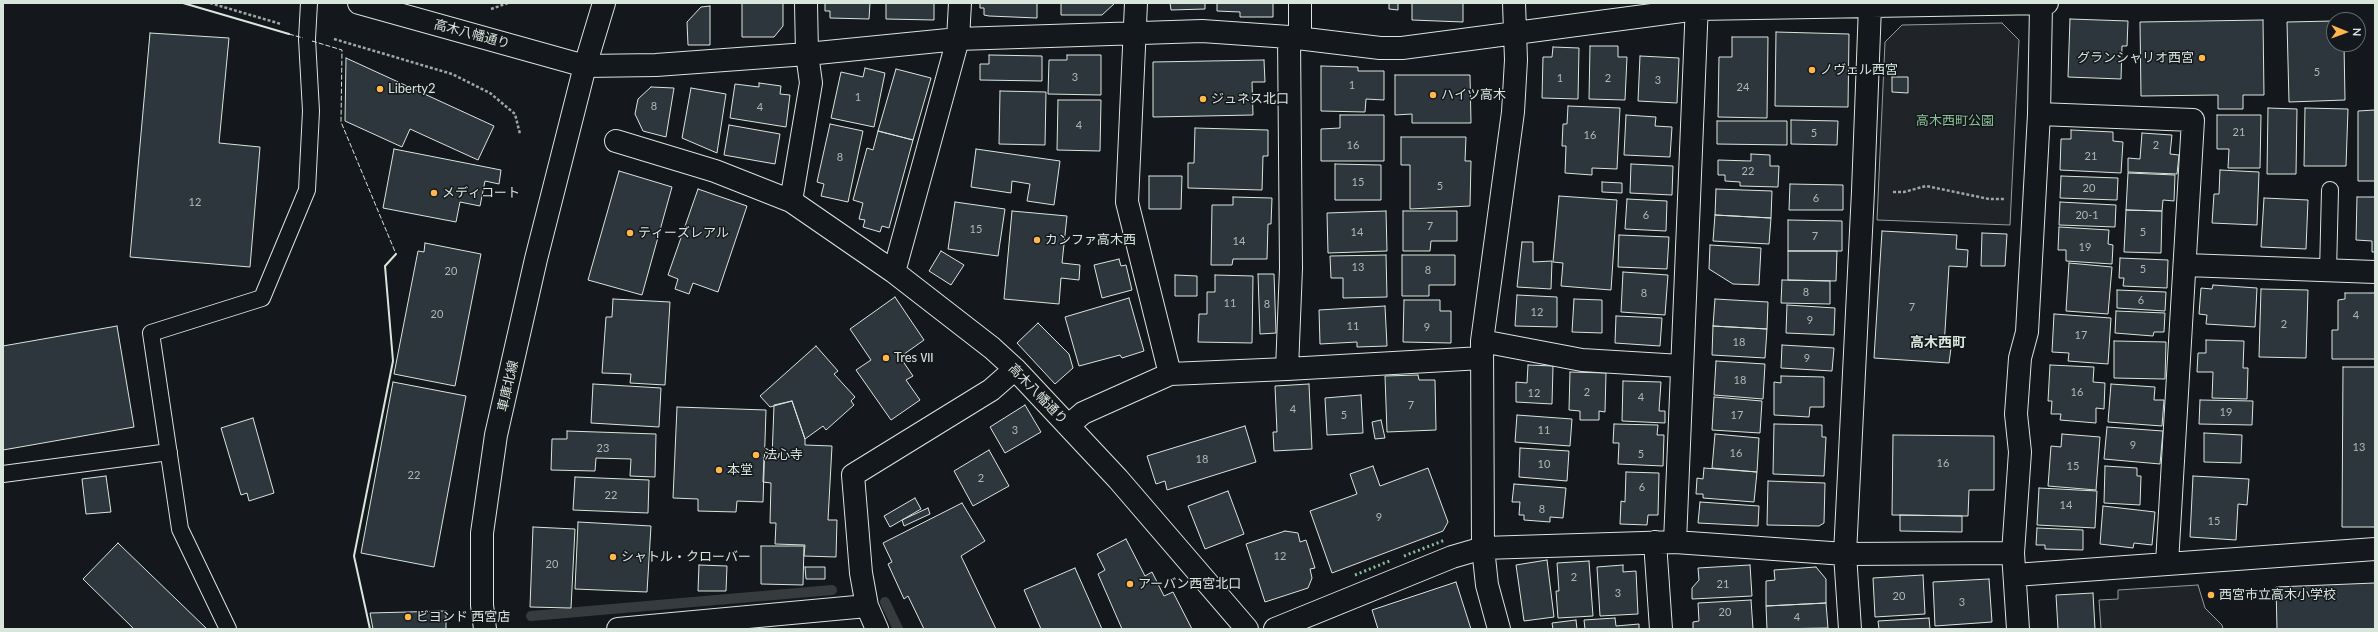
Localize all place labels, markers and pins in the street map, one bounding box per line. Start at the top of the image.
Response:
place label: グランシャリオ西宮 [2077,50,2194,66]
marker: グランシャリオ西宮 [2197,53,2207,63]
place label: ノヴェル西宮 [1820,62,1898,78]
marker: ノヴェル西宮 [1807,65,1817,75]
place label: Liberty2 [388,81,436,97]
marker: Liberty2 [375,84,385,94]
place label: ハイツ高木 [1441,87,1506,103]
marker: ハイツ高木 [1428,90,1438,100]
place label: ジュネス北口 [1211,91,1289,107]
marker: ジュネス北口 [1198,94,1208,104]
place label: メディコート [442,185,520,201]
marker: メディコート [429,188,439,198]
place label: ティーズレアル [638,225,729,241]
marker: ティーズレアル [625,228,635,238]
place label: カンファ高木西 [1045,232,1136,248]
marker: カンファ高木西 [1032,235,1042,245]
place label: Tres Ⅶ [894,350,934,366]
marker: Tres Ⅶ [881,353,891,363]
place label: 法心寺 [764,447,803,463]
marker: 法心寺 [751,450,761,460]
place label: 本堂 [727,462,753,478]
marker: 本堂 [714,465,724,475]
place label: シャトル・クローバー [621,549,751,565]
marker: シャトル・クローバー [608,552,618,562]
place label: アーバン西宮北口 [1138,576,1241,592]
marker: アーバン西宮北口 [1125,579,1135,589]
place label: 西宮市立高木小学校 [2219,587,2336,603]
marker: 西宮市立高木小学校 [2206,590,2216,600]
place label: ビヨンド 西宮店 [416,609,510,625]
marker: ビヨンド 西宮店 [403,612,413,622]

